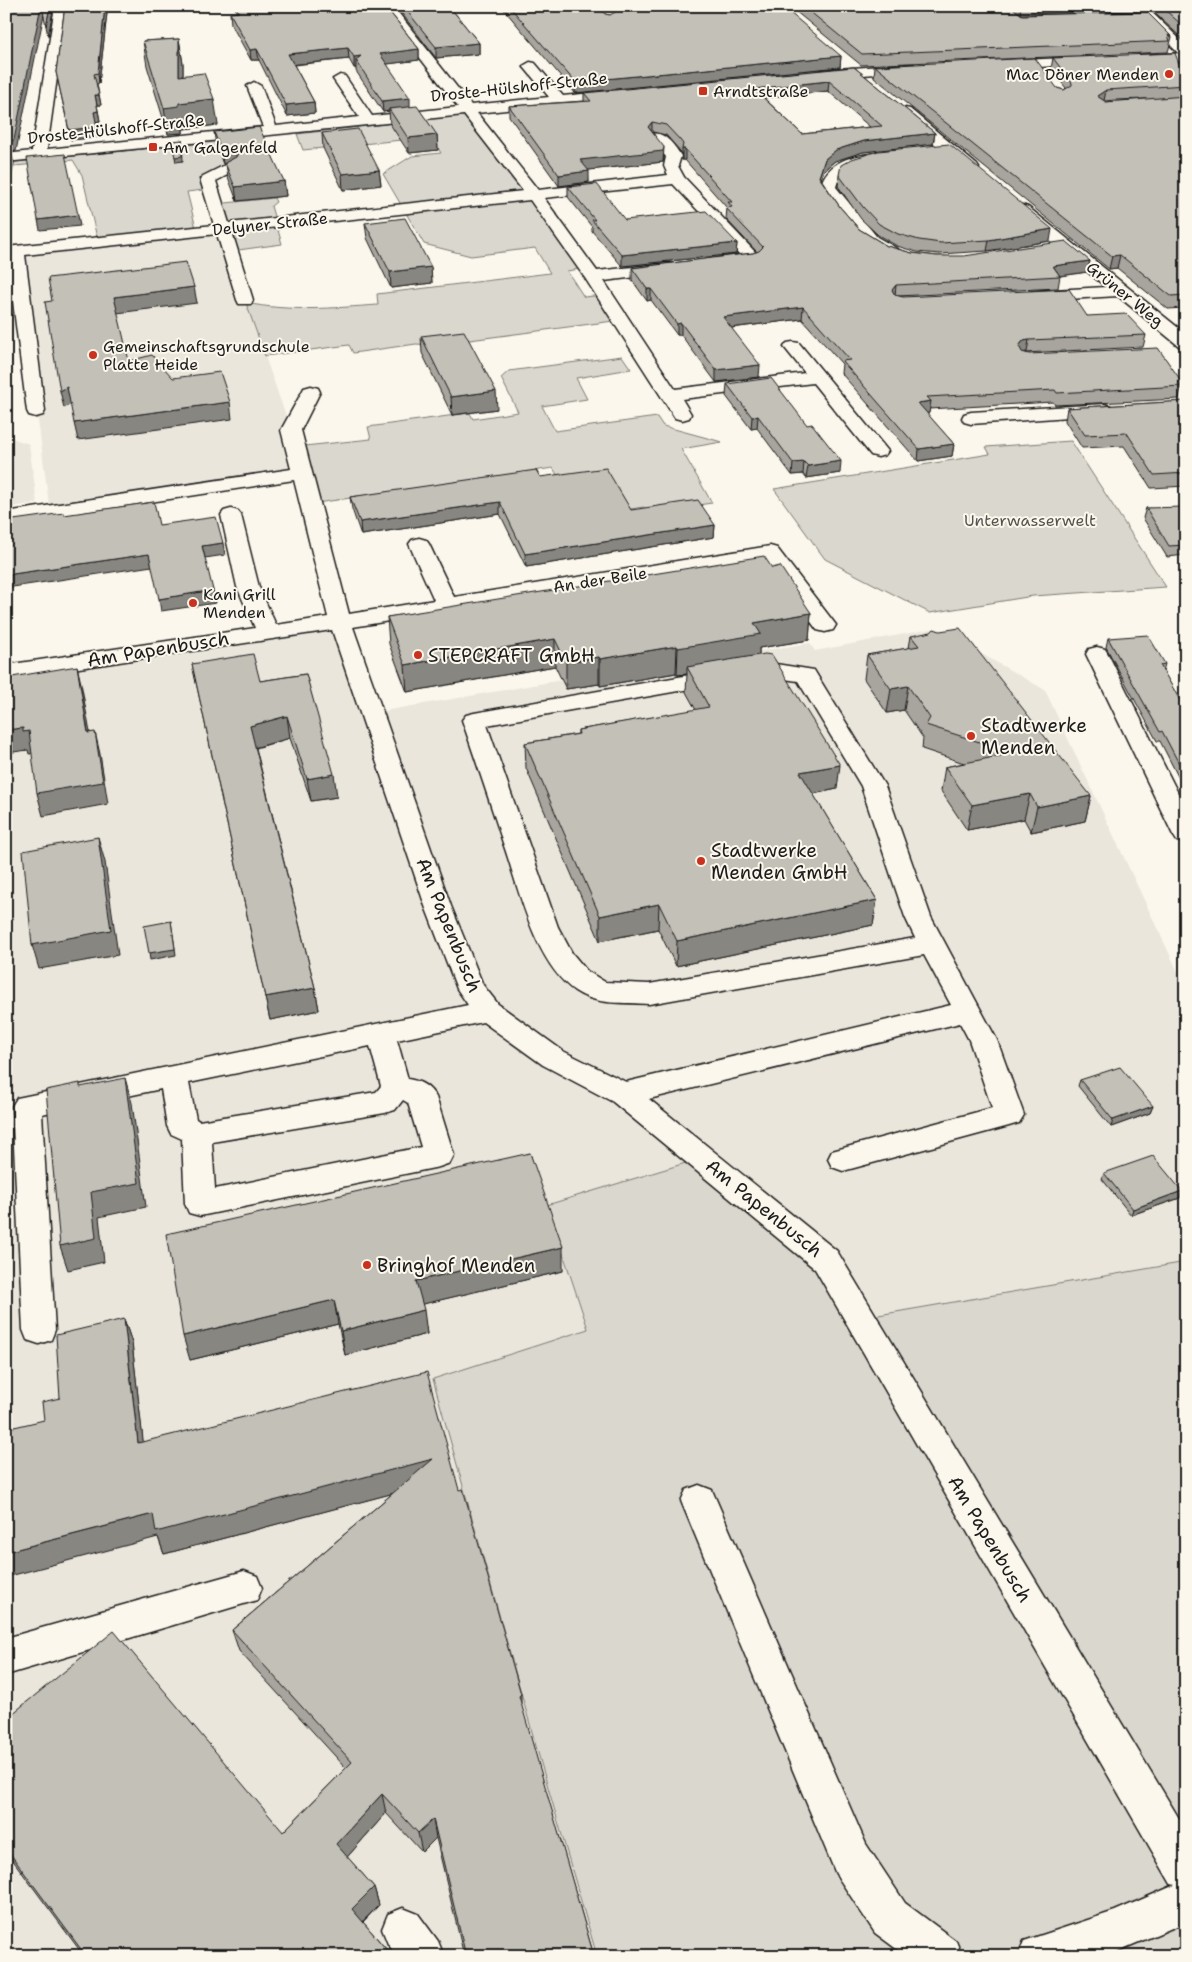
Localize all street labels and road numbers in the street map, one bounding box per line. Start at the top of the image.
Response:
street label: Droste-Hülshoff-Straße [430,67,608,107]
street label: Droste-Hülshoff-Straße [27,109,205,149]
street label: Delyner Straße [211,207,329,241]
street label: Grüner Weg [1082,256,1168,332]
street label: An der Beile [552,562,648,598]
street label: Am Papenbusch [85,625,231,673]
street label: Am Papenbusch [411,854,487,996]
street label: Am Papenbusch [700,1153,828,1263]
street label: Am Papenbusch [942,1471,1038,1607]

